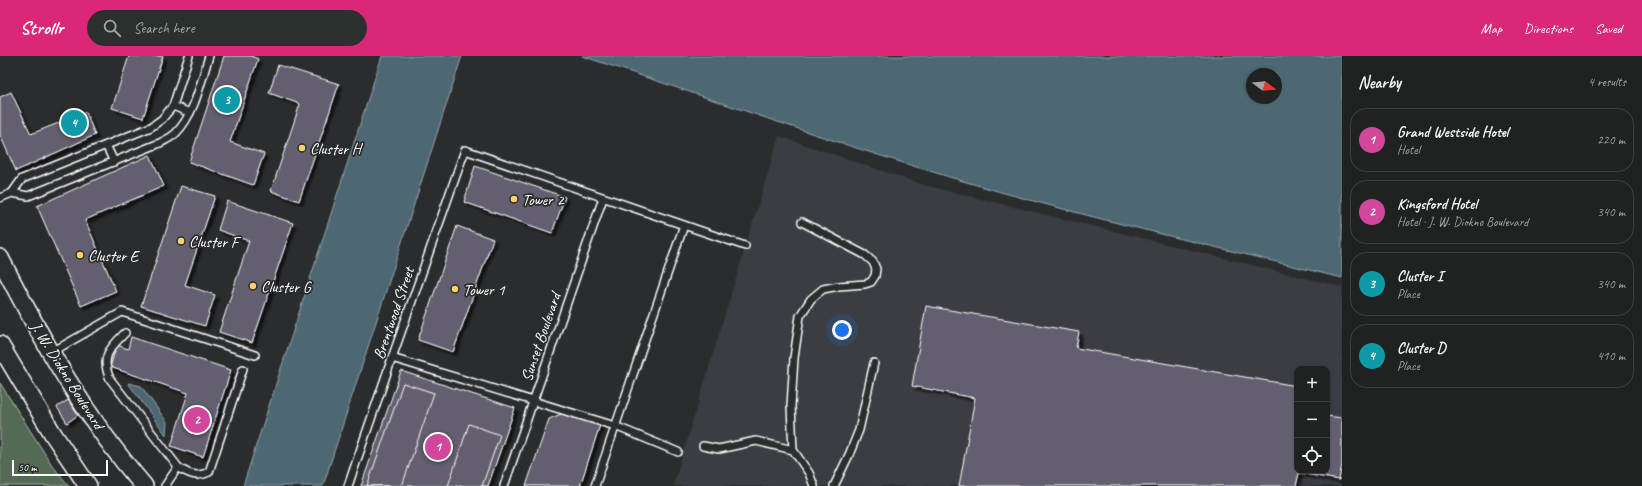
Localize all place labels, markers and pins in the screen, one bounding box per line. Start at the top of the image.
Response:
pin: 3 [214,85,240,115]
pin: 4 [61,108,87,138]
place label: Cluster H [310,139,364,159]
marker: Cluster H [297,143,307,153]
place label: Tower 2 [522,190,565,210]
marker: Tower 2 [509,194,519,204]
place label: Cluster F [189,232,242,252]
marker: Cluster F [176,236,186,246]
place label: Cluster E [88,246,141,266]
marker: Cluster E [75,250,85,260]
place label: Cluster G [261,277,313,297]
place label: Tower 1 [463,280,505,300]
marker: Cluster G [248,281,258,291]
marker: Tower 1 [450,284,460,294]
pin: 2 [184,405,210,435]
pin: 1 [425,432,451,462]

